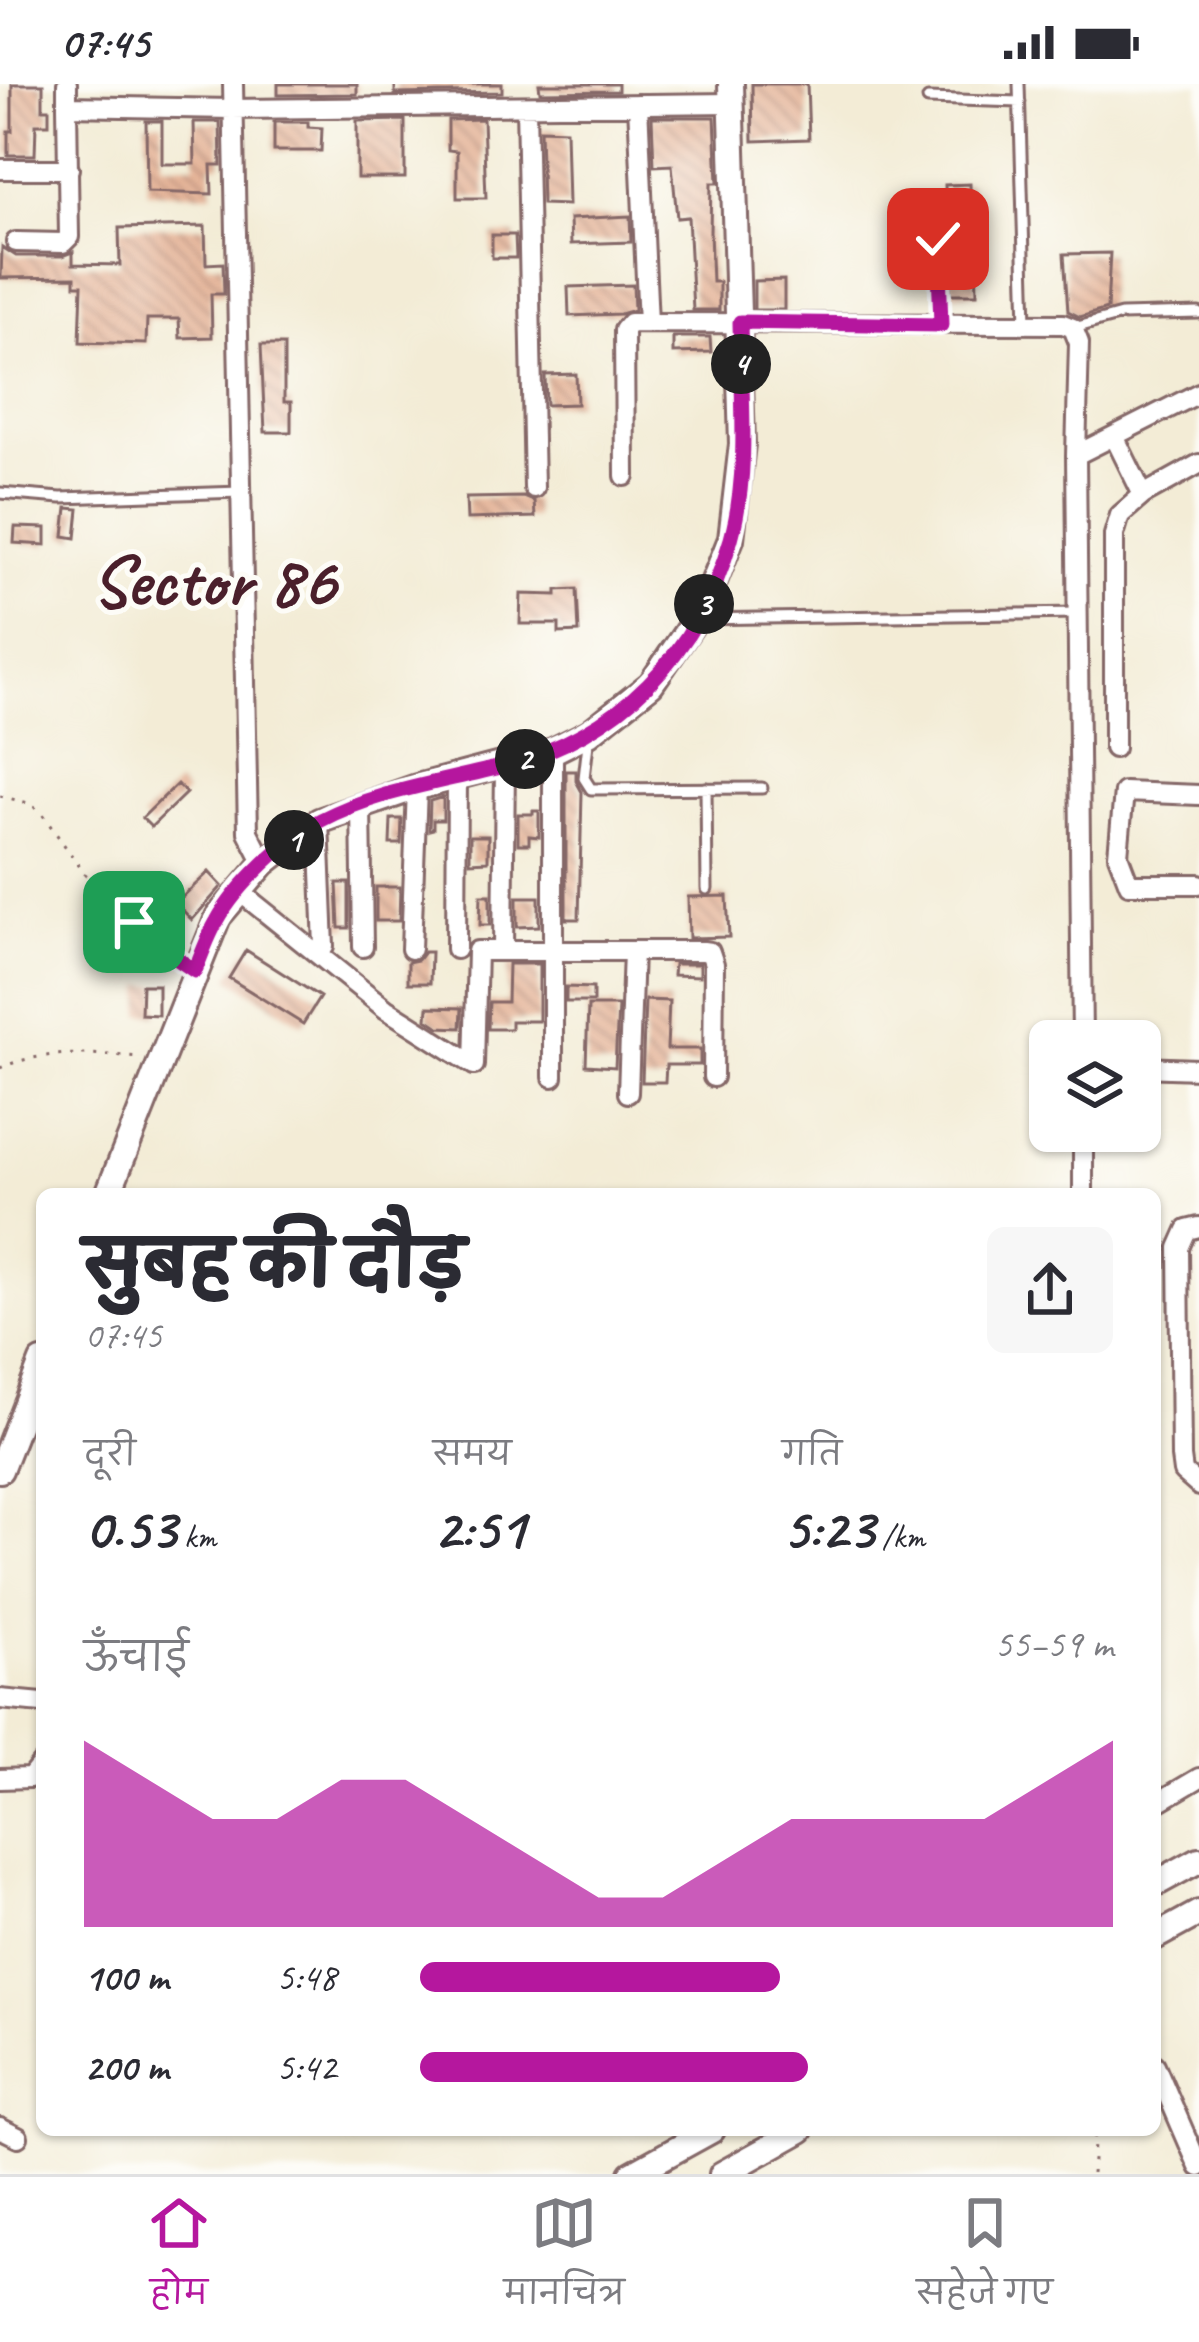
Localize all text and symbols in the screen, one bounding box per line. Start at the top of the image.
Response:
text: 07:45 [60,14,149,71]
pin [887,188,989,290]
icon: check [905,206,971,272]
pin: 4 [711,334,771,394]
text: 4 [734,343,748,385]
district label: Sector 86 [91,536,339,627]
pin: 3 [674,574,734,634]
text: 3 [697,583,711,625]
pin: 2 [495,729,555,789]
text: 2 [518,738,532,780]
pin: 1 [264,810,324,870]
text: 1 [287,819,301,861]
pin [83,871,185,973]
icon: arrive [101,889,167,955]
map controls [1029,1020,1161,1152]
button: layers [1029,1020,1161,1152]
text: सुबह की दौड़ [84,1224,465,1307]
button: share [987,1227,1113,1353]
text: 07:45 [84,1311,162,1360]
text: दूरी [84,1433,136,1475]
text: समय [433,1433,512,1475]
text: गति [782,1433,842,1475]
text: 0.53 [84,1490,176,1566]
text: 2:51 [433,1490,525,1566]
text: 5:23 [782,1490,874,1566]
text: km [176,1516,216,1558]
text: /km [874,1516,925,1558]
text: 55–59 m [994,1620,1113,1669]
text: ऊँचाई [84,1633,189,1682]
text: 100 m [84,1953,168,2002]
text: 5:48 [276,1953,336,2002]
text: 200 m [84,2043,168,2092]
text: 5:42 [276,2043,336,2092]
tab: होम [146,2190,212,2329]
tab: मानचित्र [504,2190,625,2329]
tab: सहेजे गए [917,2190,1053,2329]

